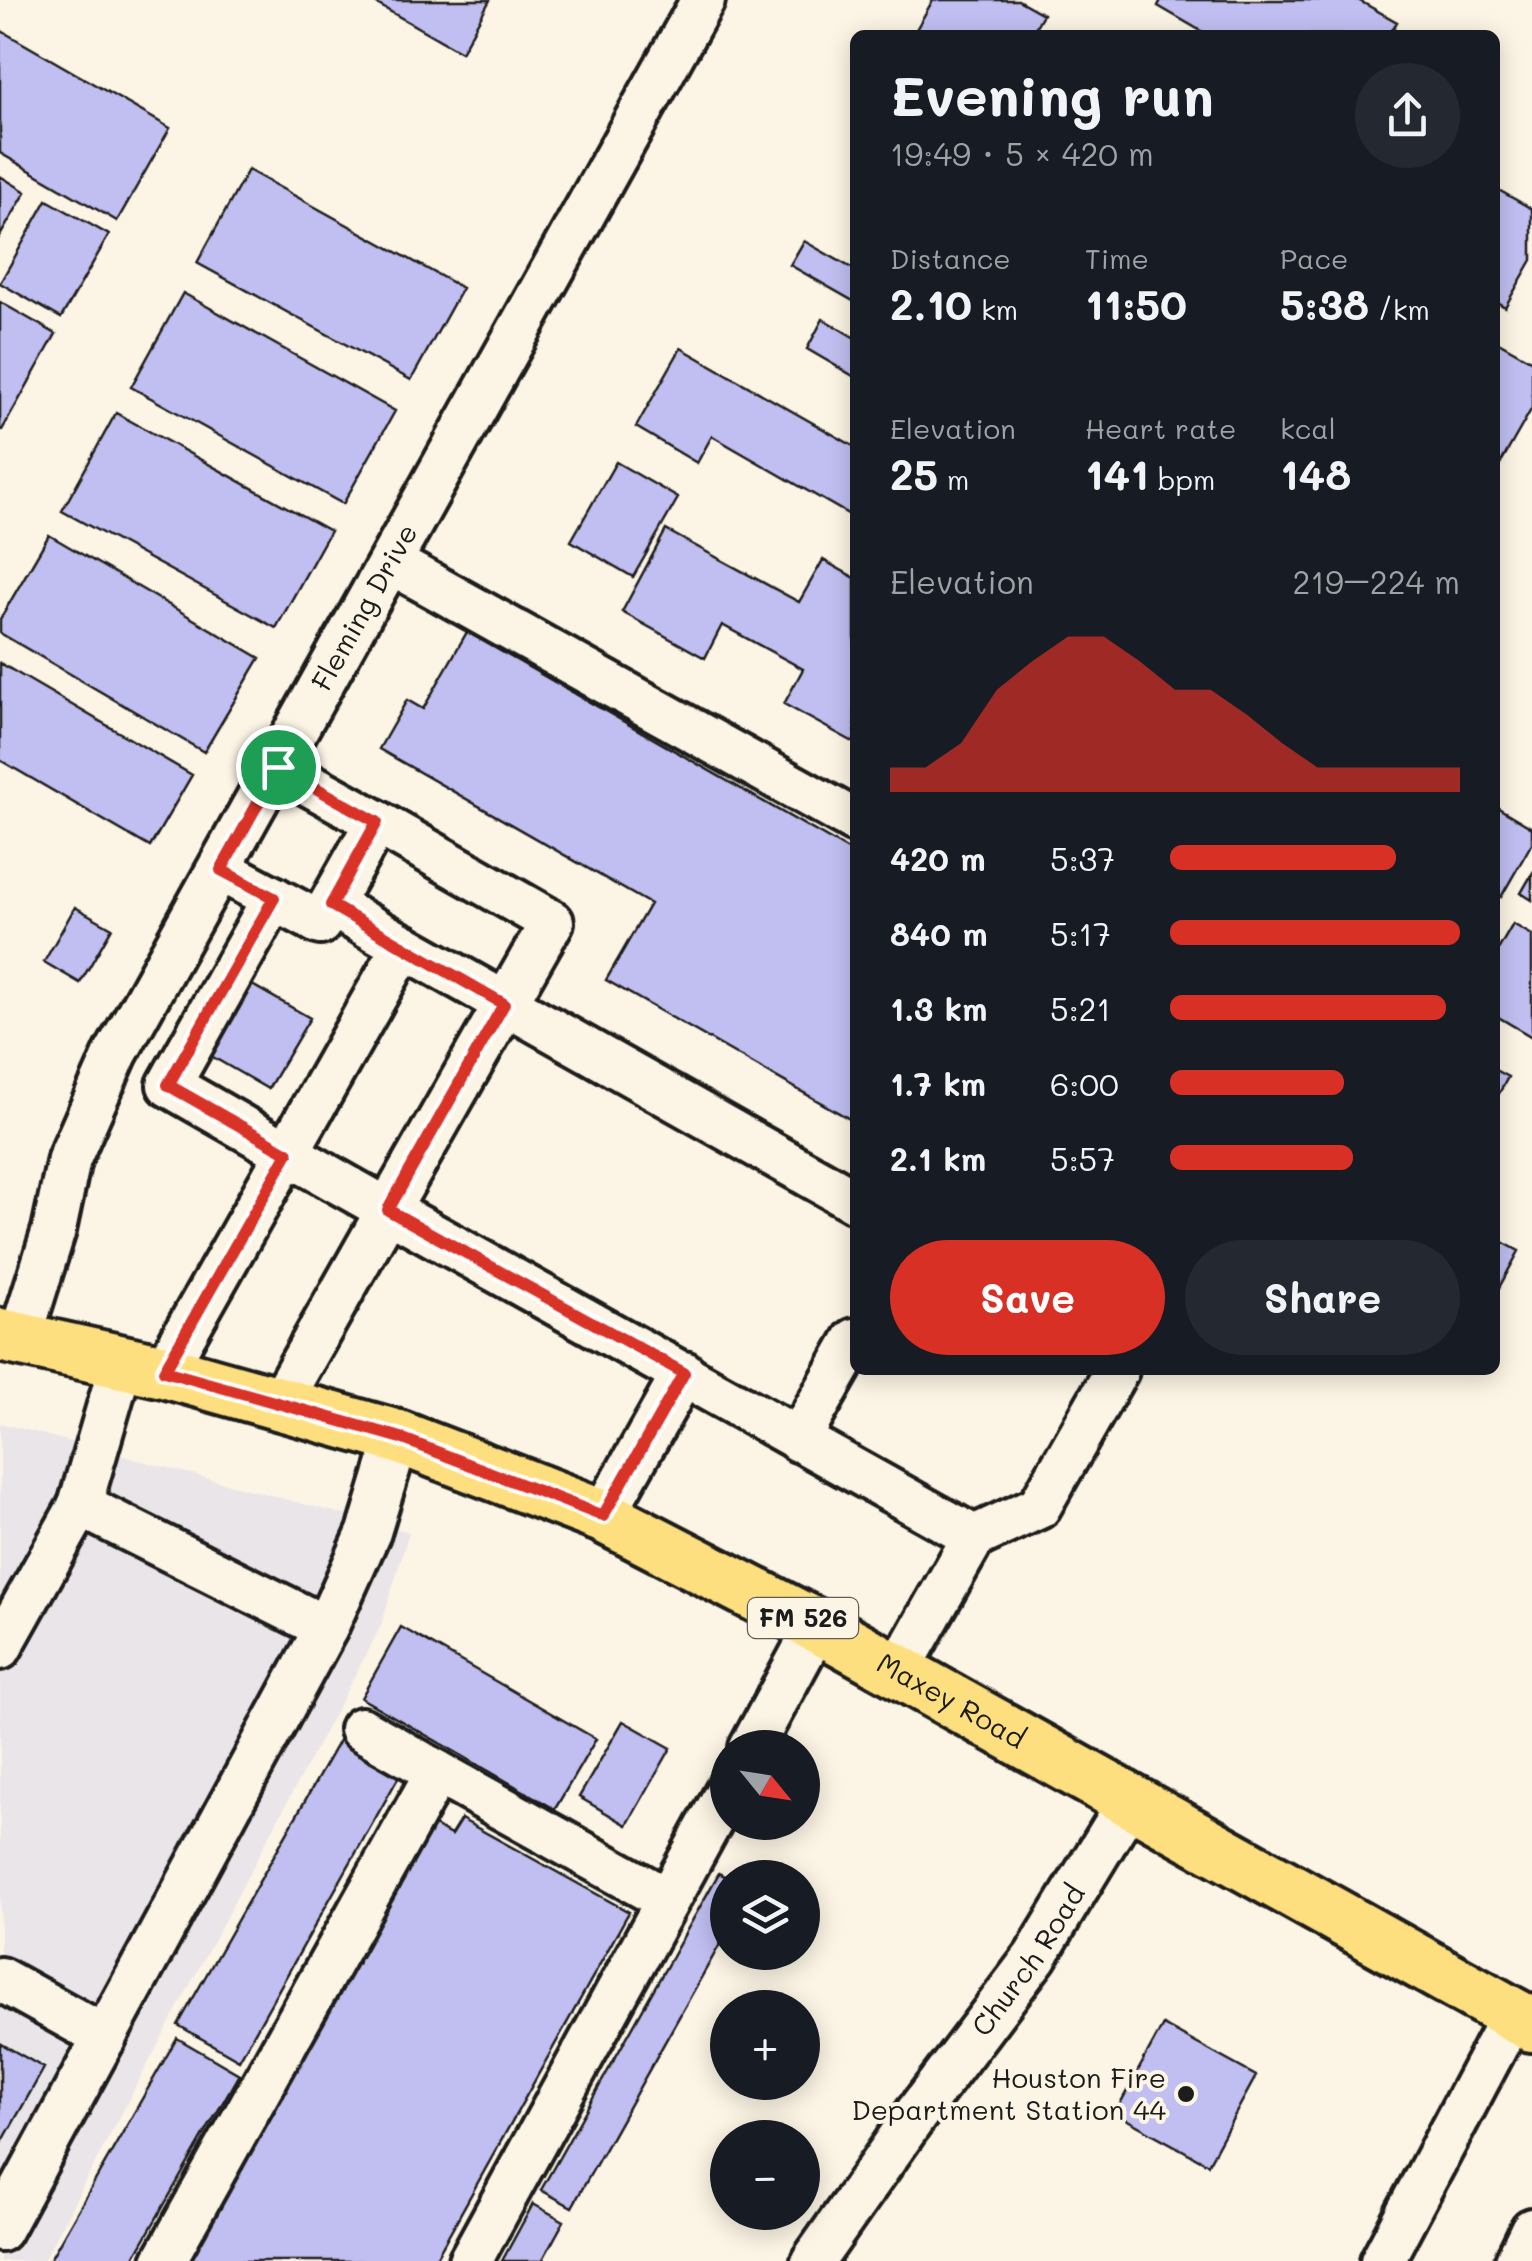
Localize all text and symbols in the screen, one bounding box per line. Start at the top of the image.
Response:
text: Evening run [890,58,1214,130]
button: share [1355,63,1460,168]
text: 19:49 · 5 × 420 m [890,132,1154,174]
text: Distance [890,240,1011,276]
text: Time [1085,240,1149,276]
text: Pace [1280,240,1348,276]
text: 2.10 [890,276,972,331]
text: 11:50 [1085,276,1187,331]
text: 5:38 [1280,276,1369,331]
text: km [972,291,1018,327]
text: /km [1369,291,1430,327]
text: Elevation [890,410,1016,446]
text: Heart rate [1085,410,1236,446]
text: kcal [1280,410,1336,446]
text: 25 [890,446,938,501]
text: 141 [1085,446,1149,501]
text: 148 [1280,446,1351,501]
text: m [938,461,969,497]
text: bpm [1149,461,1215,497]
street label: Fleming Drive [303,517,425,697]
text: Elevation [890,560,1034,602]
text: 219–224 m [1293,560,1460,602]
pin [236,725,321,810]
icon: arrive [251,740,306,795]
text: 420 m [890,837,986,879]
text: 5:37 [1050,837,1115,879]
text: 840 m [890,912,988,954]
text: 5:17 [1050,912,1111,954]
text: 1.3 km [890,987,987,1029]
text: 5:21 [1050,987,1111,1029]
text: 1.7 km [890,1062,986,1104]
text: 6:00 [1050,1062,1119,1104]
text: 2.1 km [890,1137,986,1179]
text: 5:57 [1050,1137,1115,1179]
button: Save [890,1240,1165,1355]
button: Share [1185,1240,1460,1355]
road number: FM 526 [748,1598,858,1638]
street label: Maxey Road [871,1644,1032,1756]
north arrow [710,1730,820,1840]
map controls [710,1730,820,2230]
button: layers [710,1860,820,1970]
street label: Church Road [963,1877,1092,2043]
button: + [710,1990,820,2100]
place label: Houston Fire Department Station 44 [852,2059,1167,2127]
marker: Houston Fire Department Station 44 [1175,2083,1197,2105]
button: − [710,2120,820,2230]

